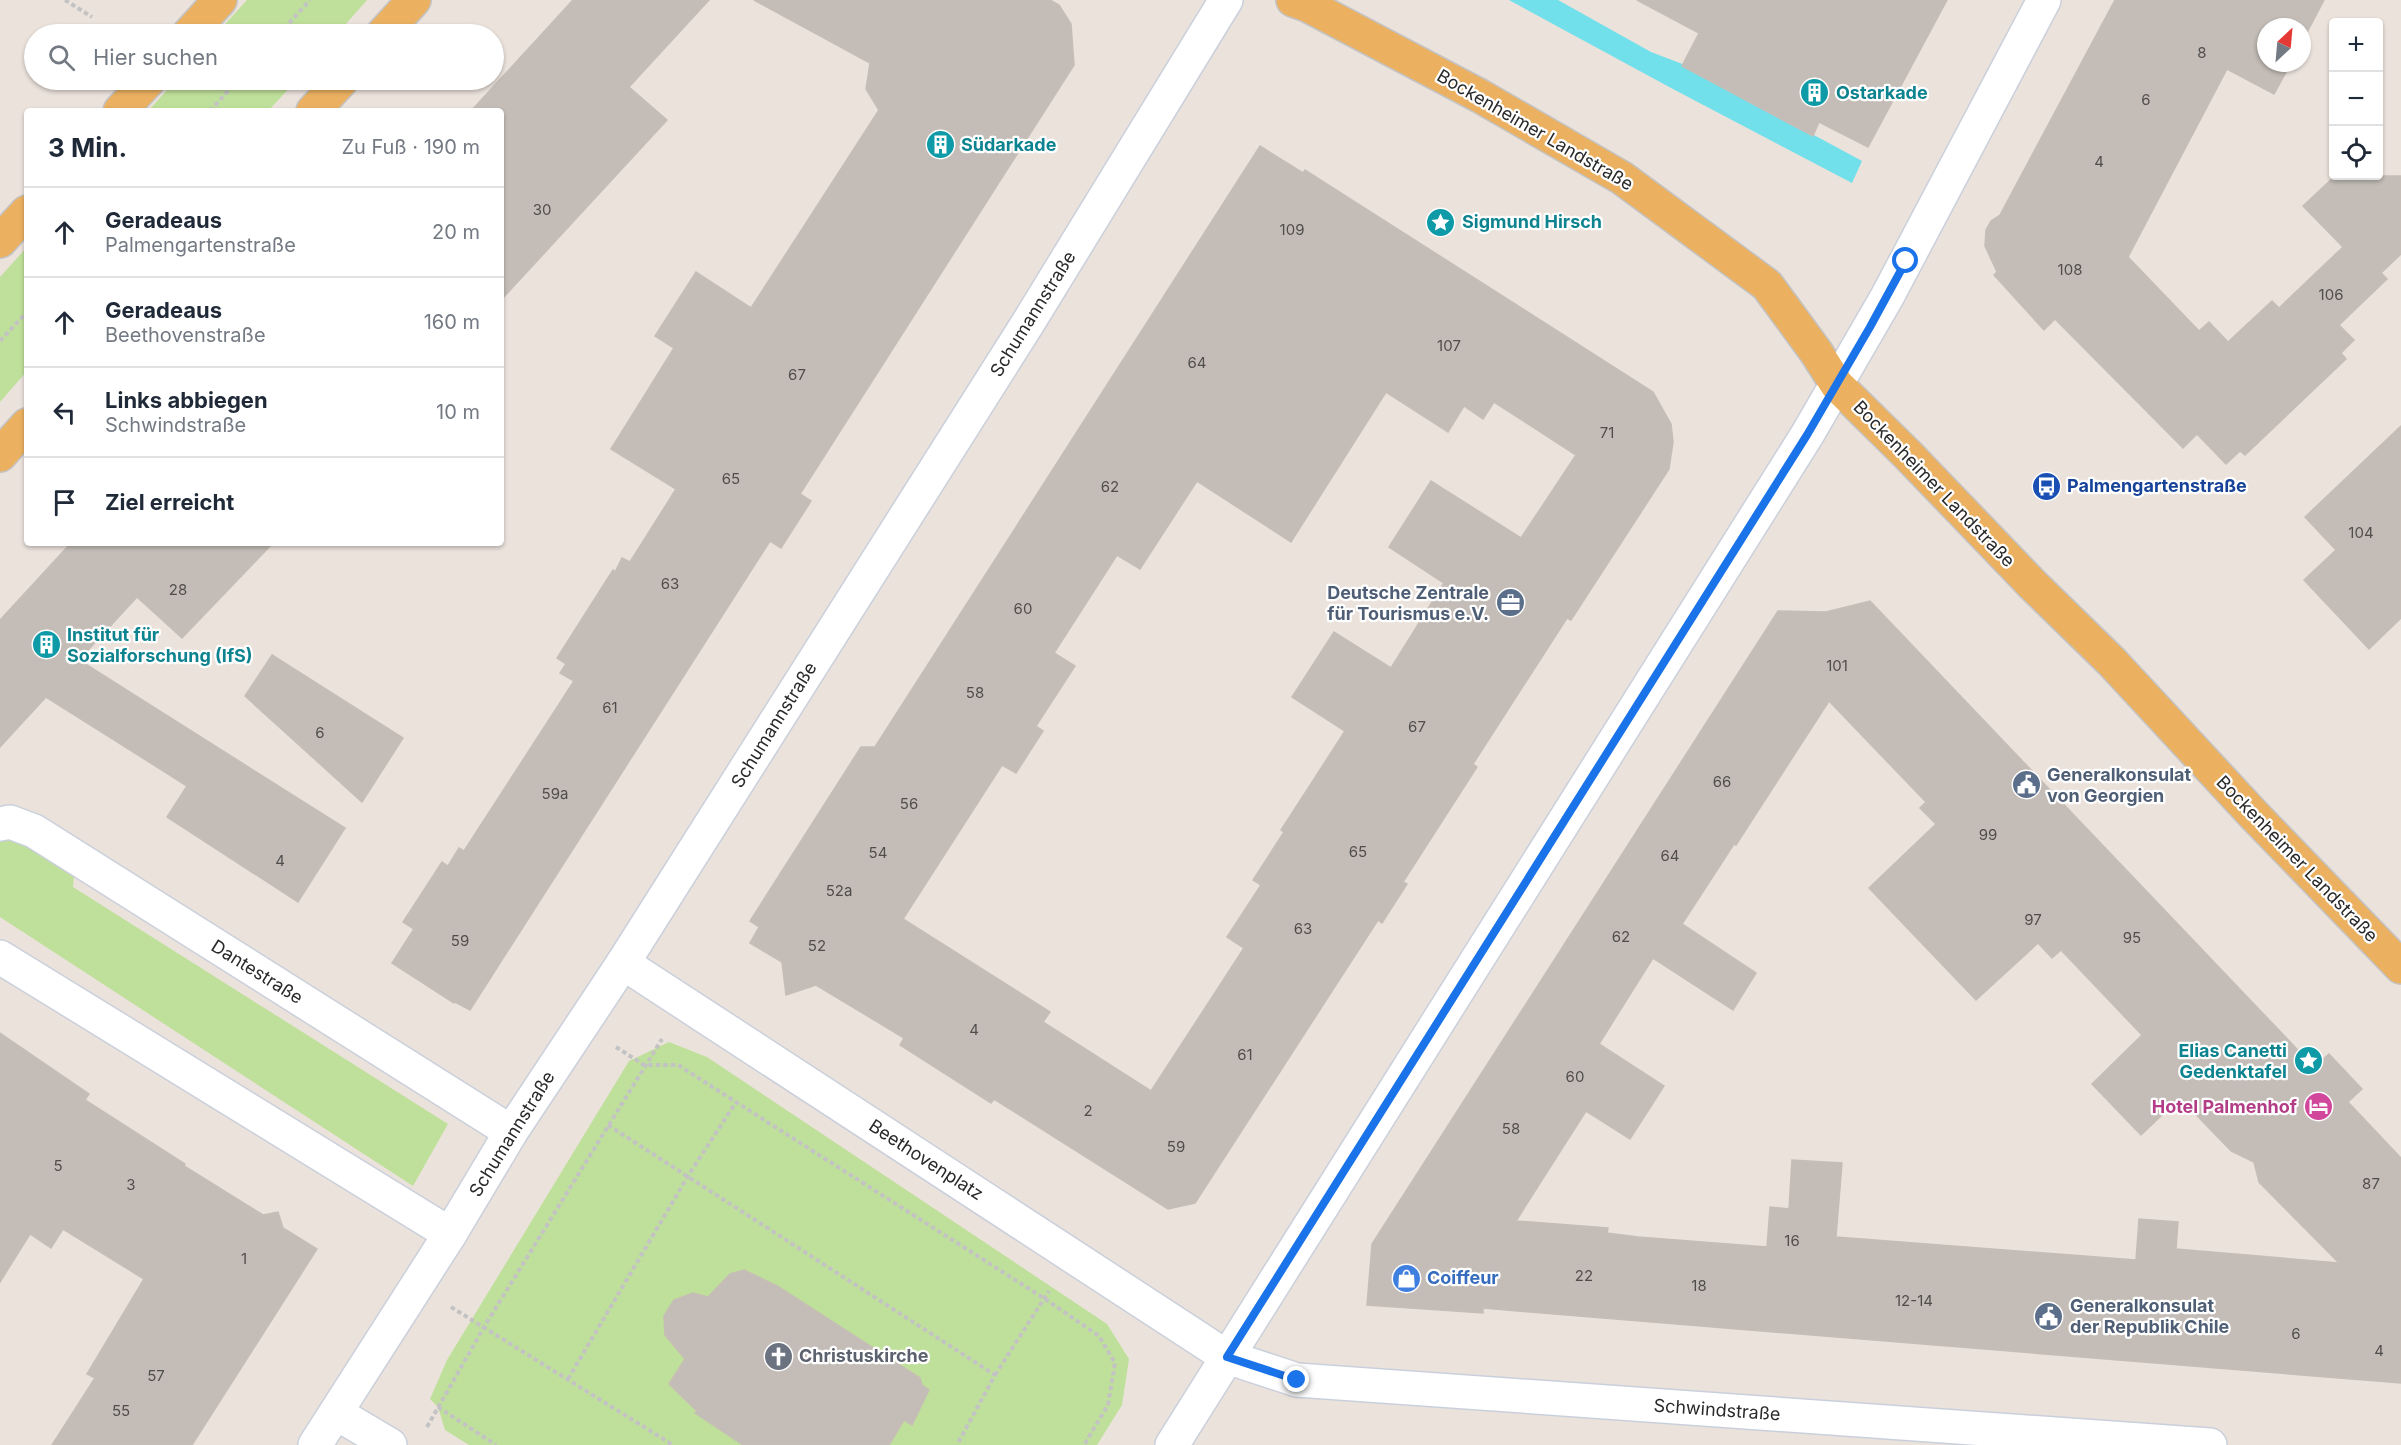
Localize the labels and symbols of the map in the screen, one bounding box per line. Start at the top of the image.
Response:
north arrow [2257,18,2311,72]
house number: 8 [2197,43,2207,62]
street label: Bockenheimer Landstraße [1433,65,1637,194]
building icon: Ostarkade [1799,77,1831,109]
place label: Ostarkade [1836,82,1928,103]
house number: 6 [2141,90,2151,109]
building icon: Südarkade [924,129,956,161]
place label: Südarkade [961,134,1057,155]
house number: 4 [2094,152,2104,171]
house number: 30 [533,200,551,219]
place icon: Sigmund Hirsch [1425,206,1457,238]
place label: Sigmund Hirsch [1462,211,1602,232]
house number: 109 [1280,220,1304,239]
street label: Schumannstraße [985,247,1080,380]
route start [1892,247,1918,273]
house number: 108 [2058,260,2082,279]
house number: 106 [2319,285,2343,304]
house number: 107 [1437,336,1461,355]
house number: 64 [1188,353,1207,372]
house number: 67 [788,365,806,384]
street label: Bockenheimer Landstraße [1849,396,2019,571]
house number: 71 [1600,423,1614,442]
house number: 65 [722,469,740,488]
bus stop icon: Palmengartenstraße [2030,470,2062,502]
place label: Palmengartenstraße [2067,475,2247,496]
house number: 62 [1101,477,1119,496]
house number: 104 [2348,523,2374,542]
house number: 63 [661,574,679,593]
house number: 28 [169,580,187,599]
place label: Deutsche Zentrale für Tourismus e.V. [1327,582,1489,624]
office icon: Deutsche Zentrale für Tourismus e.V. [1494,587,1526,619]
house number: 60 [1014,599,1032,618]
place label: Institut für Sozialforschung (IfS) [67,624,253,666]
building icon: Institut für Sozialforschung (IfS) [30,629,62,661]
house number: 101 [1826,656,1848,675]
street label: Schumannstraße [726,658,821,791]
house number: 58 [966,683,984,702]
house number: 61 [602,698,618,717]
house number: 67 [1408,717,1426,736]
house number: 6 [315,723,325,742]
place label: Generalkonsulat von Georgien [2047,764,2191,806]
public building icon: Generalkonsulat von Georgien [2010,769,2042,801]
street label: Bockenheimer Landstraße [2212,771,2382,946]
house number: 66 [1713,772,1731,791]
house number: 59a [542,784,568,803]
house number: 56 [900,794,918,813]
house number: 99 [1979,825,1997,844]
house number: 65 [1349,842,1367,861]
house number: 54 [869,843,887,862]
house number: 64 [1661,846,1680,865]
house number: 4 [275,851,285,870]
house number: 52a [826,881,852,900]
house number: 97 [2024,910,2042,929]
house number: 63 [1294,919,1312,938]
house number: 62 [1612,927,1630,946]
house number: 95 [2123,928,2141,947]
house number: 59 [451,931,469,950]
street label: Dantestraße [208,935,307,1008]
house number: 52 [808,936,826,955]
house number: 4 [969,1020,979,1039]
place label: Elias Canetti Gedenktafel [2178,1040,2287,1082]
house number: 61 [1237,1045,1253,1064]
place icon: Elias Canetti Gedenktafel [2292,1045,2324,1077]
street label: Schumannstraße [464,1067,559,1200]
house number: 60 [1566,1067,1584,1086]
hotel icon: Hotel Palmenhof [2302,1091,2334,1123]
place label: Hotel Palmenhof [2152,1096,2297,1117]
house number: 2 [1083,1101,1093,1120]
street label: Beethovenplatz [865,1115,987,1204]
house number: 58 [1502,1119,1520,1138]
house number: 59 [1167,1137,1185,1156]
house number: 5 [53,1156,63,1175]
house number: 87 [2362,1174,2380,1193]
house number: 3 [126,1175,136,1194]
house number: 16 [1784,1231,1800,1250]
house number: 1 [241,1249,247,1268]
shop icon: Coiffeur [1390,1262,1422,1294]
house number: 22 [1575,1266,1593,1285]
place label: Coiffeur [1427,1267,1499,1288]
house number: 18 [1691,1276,1707,1295]
house number: 12-14 [1895,1291,1933,1310]
place label: Generalkonsulat der Republik Chile [2070,1295,2230,1337]
public building icon: Generalkonsulat der Republik Chile [2033,1300,2065,1332]
house number: 6 [2291,1324,2301,1343]
church icon: Christuskirche [762,1340,794,1372]
house number: 4 [2374,1341,2384,1360]
place label: Christuskirche [799,1345,929,1366]
house number: 57 [147,1366,165,1385]
route end [1283,1366,1309,1392]
street label: Schwindstraße [1653,1395,1781,1424]
house number: 55 [112,1401,130,1420]

